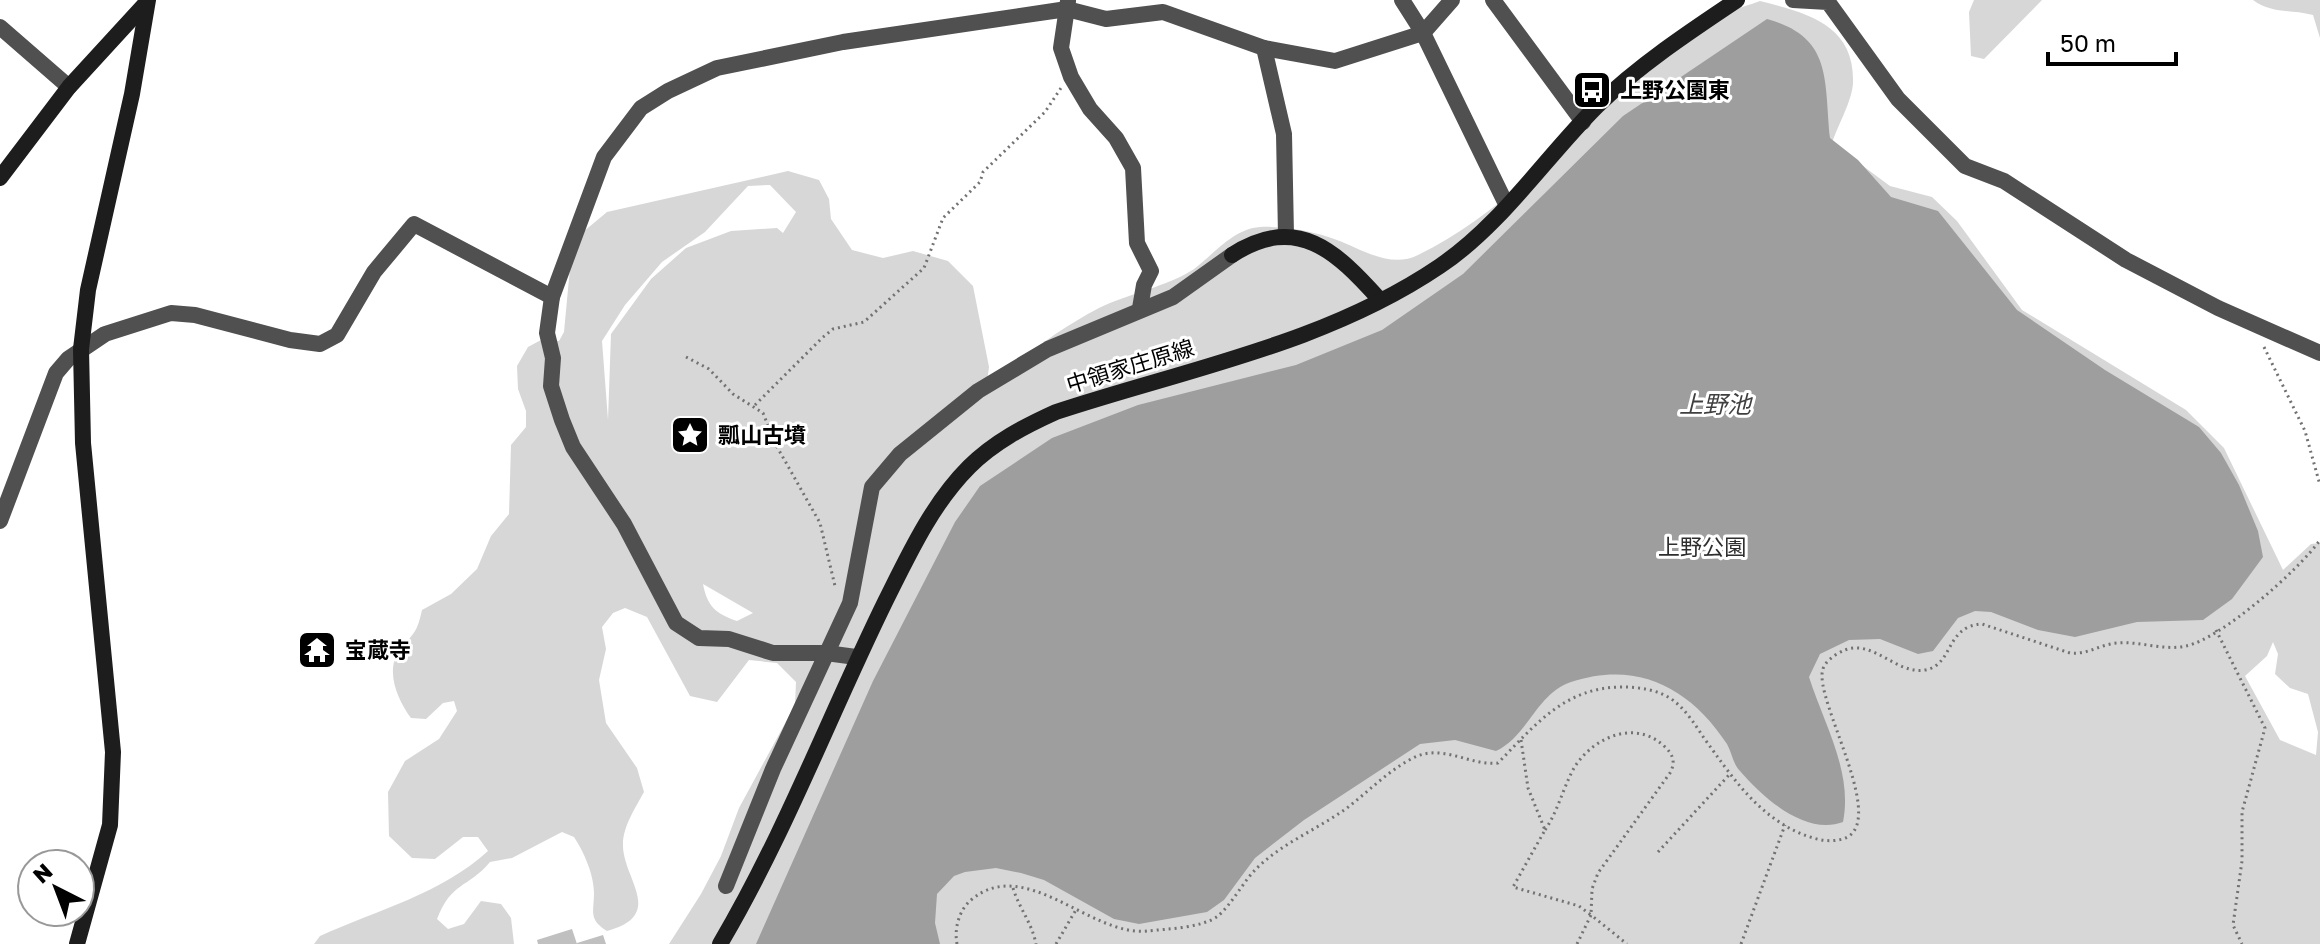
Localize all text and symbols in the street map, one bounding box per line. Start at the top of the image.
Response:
scale bar [2048,16,2176,66]
text: 50 m [2060,28,2116,57]
bus stop icon: 上野公園東 [1571,69,1613,111]
place label: 上野公園東 [1620,76,1730,103]
street label: 中領家庄原線 [1063,333,1197,398]
water label: 上野池 [1679,389,1753,418]
place icon: 瓢山古墳 [669,414,711,456]
place label: 瓢山古墳 [718,421,806,448]
park label: 上野公園 [1658,533,1746,560]
temple icon: 宝蔵寺 [296,629,338,671]
place label: 宝蔵寺 [345,636,411,663]
north arrow [16,848,96,928]
text: N [27,857,58,888]

